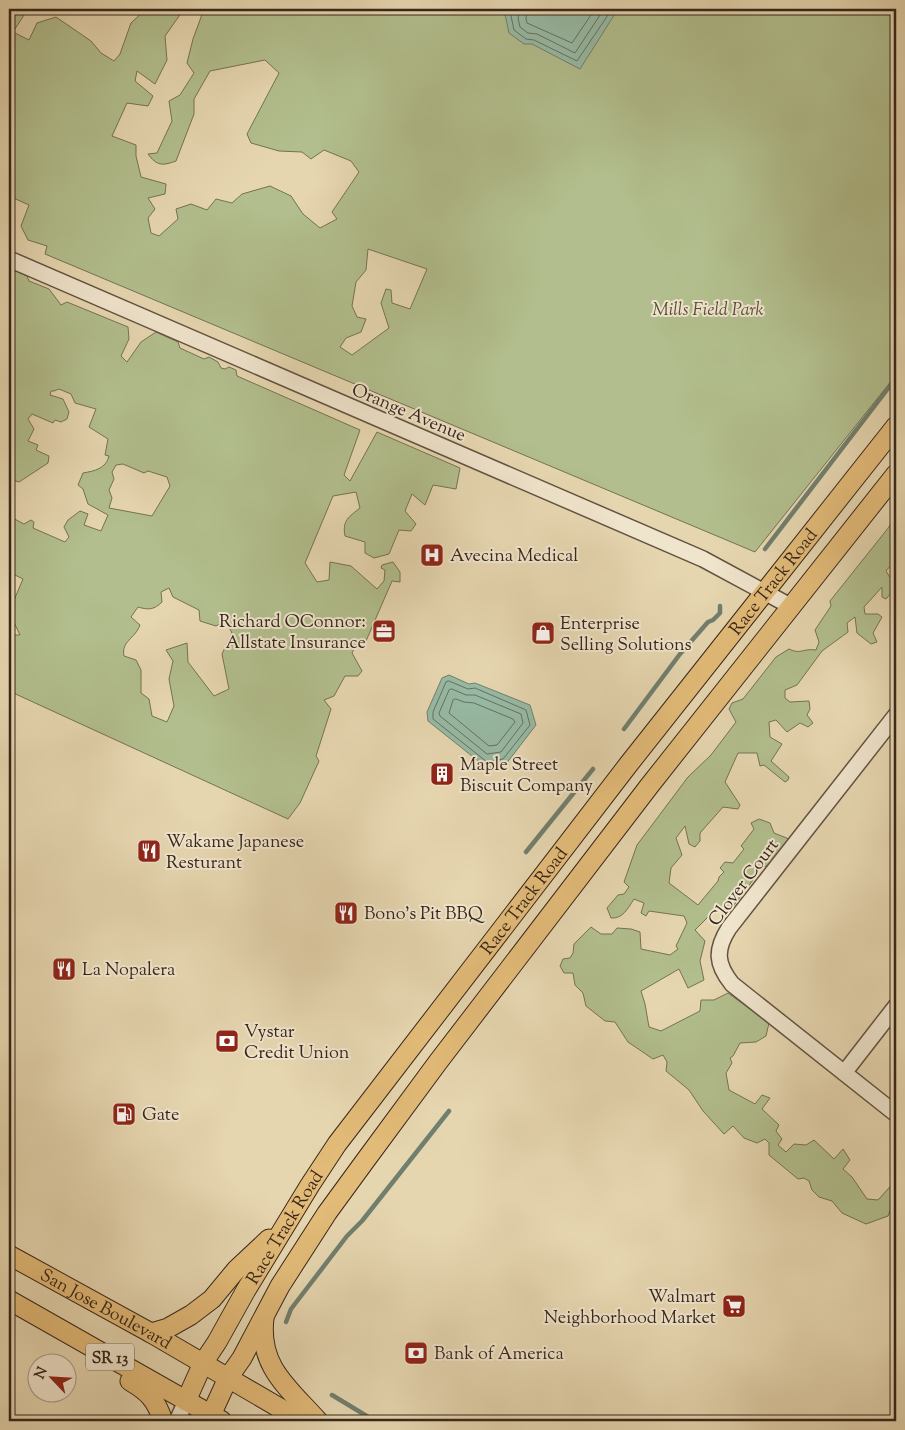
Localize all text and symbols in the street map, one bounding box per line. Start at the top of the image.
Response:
park label: Mills Field Park [652,298,764,324]
street label: Orange Avenue [347,378,469,450]
street label: Race Track Road [724,524,825,642]
hospital icon: Avecina Medical [419,542,445,568]
place label: Avecina Medical [450,544,578,570]
place label: Richard OConnor: Allstate Insurance [219,610,366,657]
place label: Enterprise Selling Solutions [560,612,692,659]
office icon: Richard OConnor: Allstate Insurance [371,618,397,644]
shop icon: Enterprise Selling Solutions [530,620,556,646]
place label: Maple Street Biscuit Company [460,753,593,800]
building icon: Maple Street Biscuit Company [429,761,455,787]
place label: Wakame Japanese Resturant [166,830,304,877]
street label: Clover Court [703,834,786,932]
restaurant icon: Wakame Japanese Resturant [136,838,162,864]
street label: Race Track Road [476,843,575,961]
restaurant icon: Bono's Pit BBQ [333,900,359,926]
place label: Bono's Pit BBQ [364,902,485,928]
restaurant icon: La Nopalera [51,956,77,982]
place label: La Nopalera [82,958,175,984]
place label: Vystar Credit Union [244,1020,350,1067]
bank icon: Vystar Credit Union [214,1028,240,1054]
fuel station icon: Gate [111,1101,137,1127]
place label: Gate [142,1103,179,1129]
street label: Race Track Road [241,1166,331,1290]
street label: San Jose Boulevard [35,1263,176,1357]
place label: Walmart Neighborhood Market [544,1285,716,1332]
supermarket icon: Walmart Neighborhood Market [721,1293,747,1319]
bank icon: Bank of America [403,1340,429,1366]
place label: Bank of America [434,1342,564,1368]
road number: SR 13 [86,1344,134,1370]
north arrow [28,1352,78,1402]
text: N [31,1364,53,1383]

